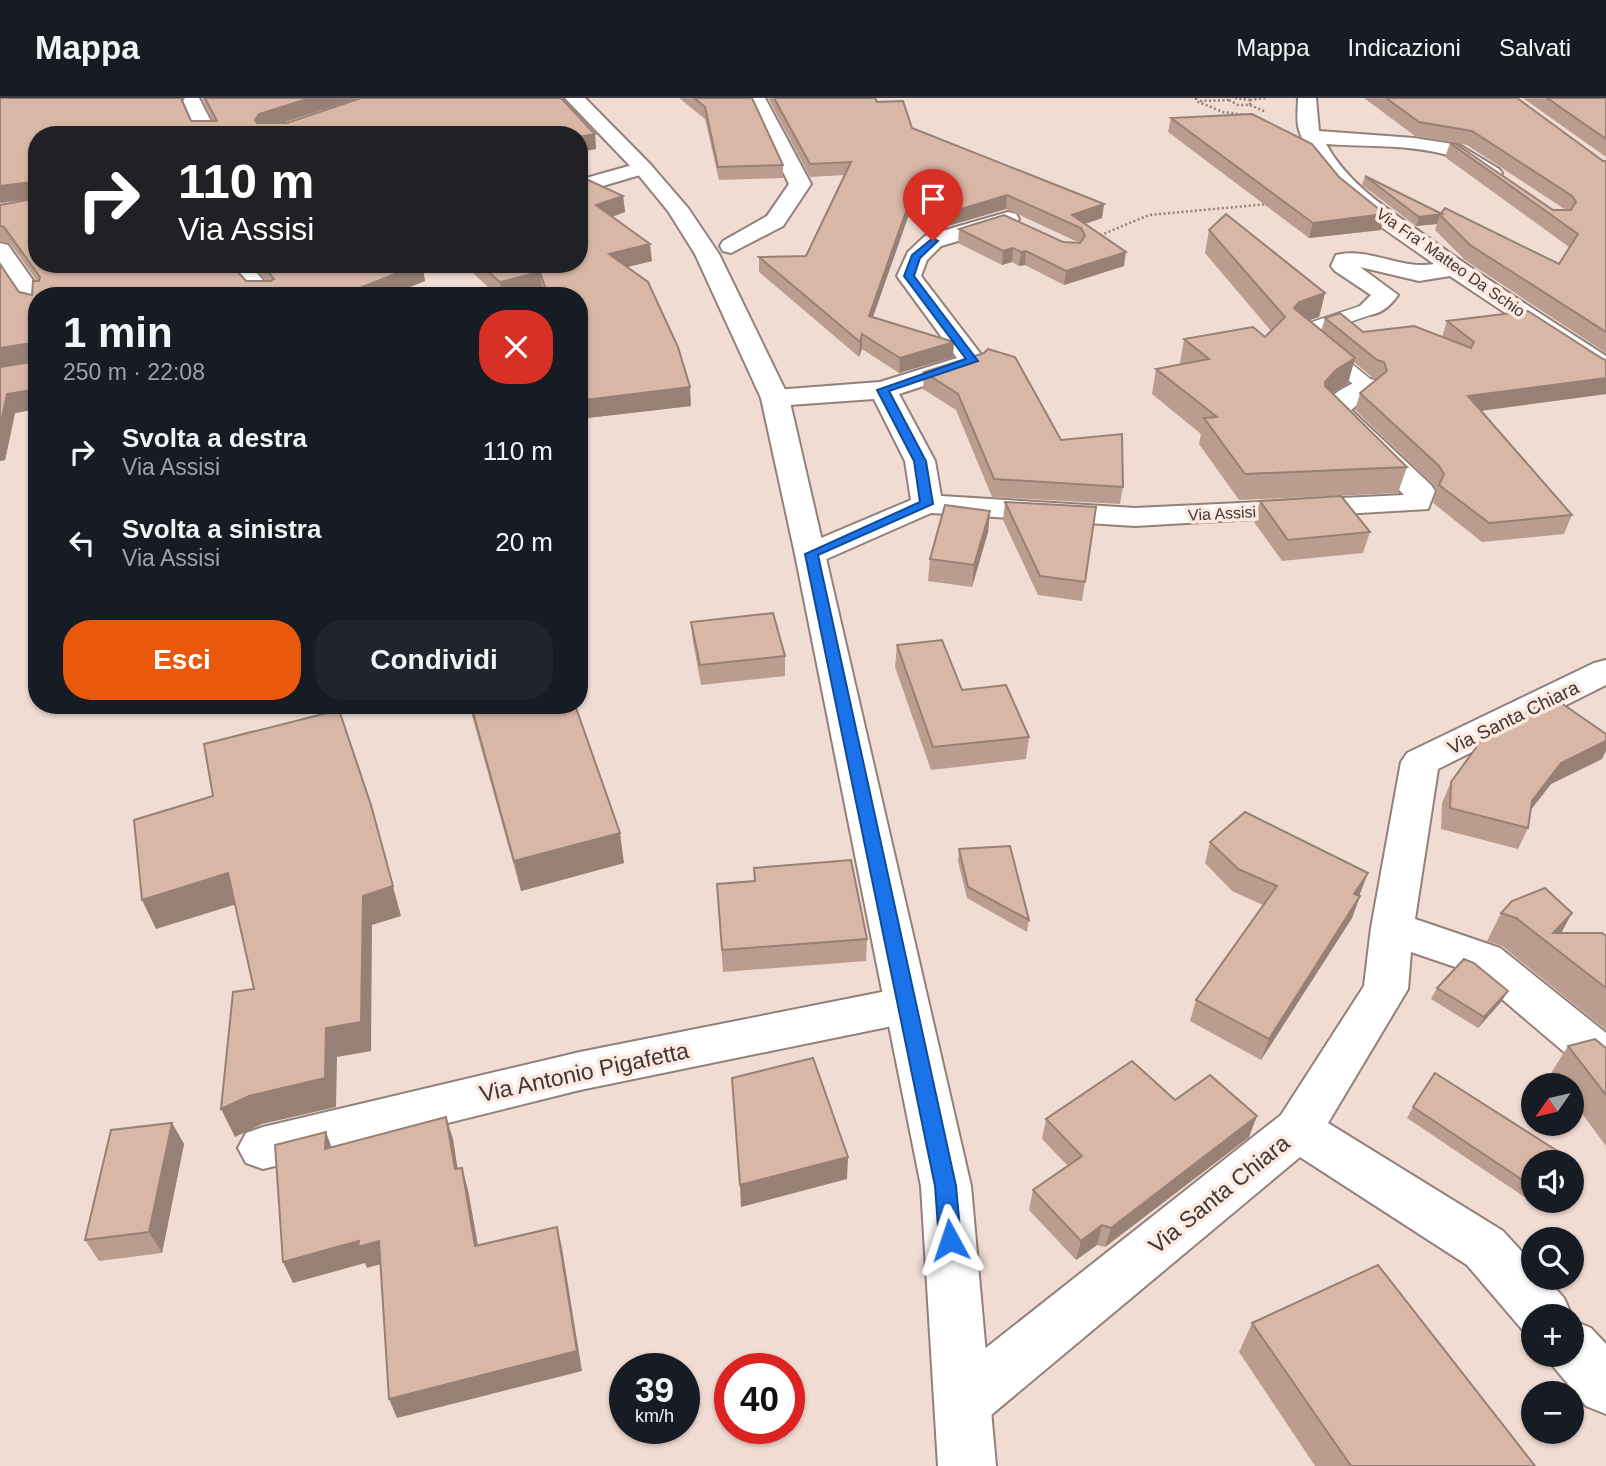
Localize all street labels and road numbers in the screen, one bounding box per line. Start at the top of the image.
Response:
street label: Via Fra' Matteo Da Schio [1373,205,1528,320]
street label: Via Assisi [1188,503,1257,524]
street label: Via Santa Chiara [1444,676,1583,758]
street label: Via Antonio Pigafetta [477,1037,691,1107]
street label: Via Santa Chiara [1143,1129,1295,1259]

